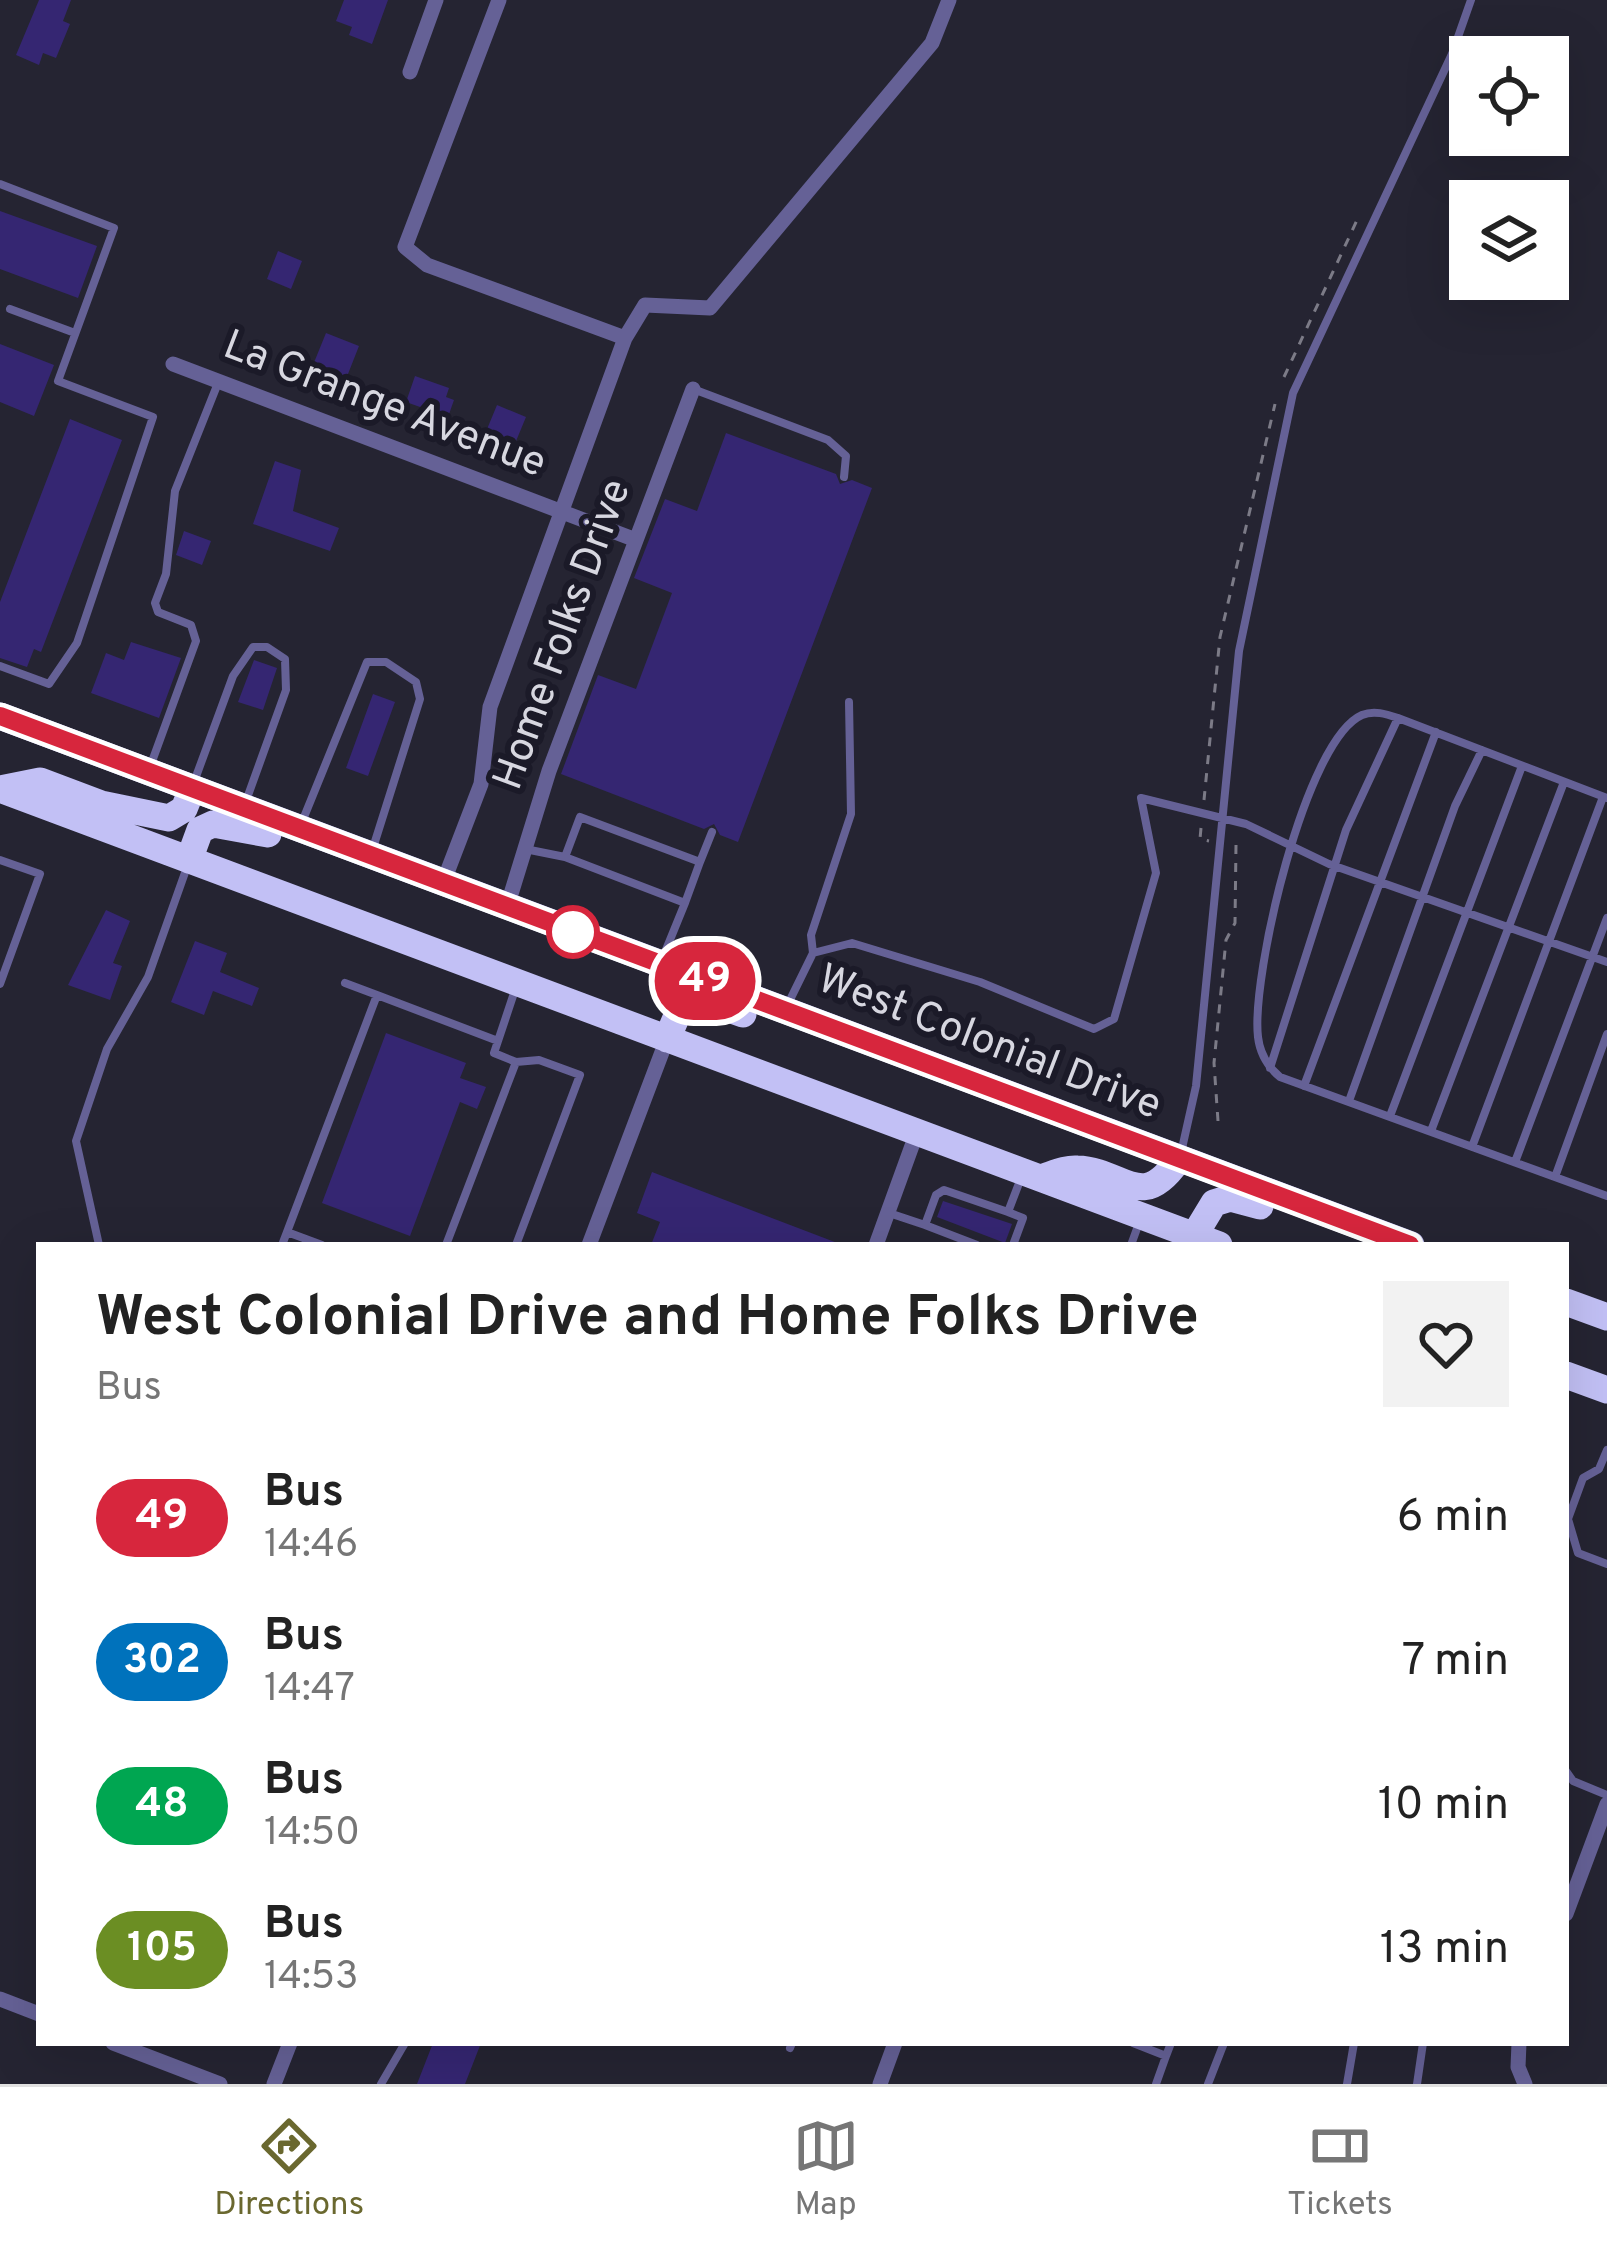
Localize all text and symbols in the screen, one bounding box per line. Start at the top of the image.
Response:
map controls [1449,36,1569,300]
button: locate [1449,36,1569,156]
button: layers [1449,180,1569,300]
street label: La Grange Avenue [215,320,553,492]
street label: Home Folks Drive [483,472,645,798]
unlabelled marker [548,907,598,957]
line badge: 49 [651,942,759,1020]
text: 49 [679,954,731,1007]
street label: West Colonial Drive [810,954,1168,1134]
button: heart [1383,1281,1509,1407]
text: West Colonial Drive and Home Folks Drive [96,1284,1199,1356]
text: Bus [96,1365,162,1414]
text: Bus [264,1465,344,1522]
text: 6 min [1397,1490,1509,1547]
text: 49 [136,1491,188,1544]
text: 14:46 [264,1522,358,1571]
text: Bus [264,1609,344,1666]
text: 7 min [1402,1634,1509,1691]
text: 302 [123,1635,201,1688]
text: 14:47 [264,1666,355,1715]
text: Bus [264,1753,344,1810]
text: 10 min [1378,1778,1509,1835]
text: 48 [135,1779,189,1832]
text: 14:50 [264,1810,360,1859]
text: Bus [264,1897,344,1954]
text: 13 min [1380,1922,1509,1979]
text: 105 [127,1923,197,1976]
text: 14:53 [264,1954,358,2003]
tab: Directions [214,2113,364,2227]
tab: Map [793,2113,859,2227]
tab: Tickets [1287,2113,1393,2227]

